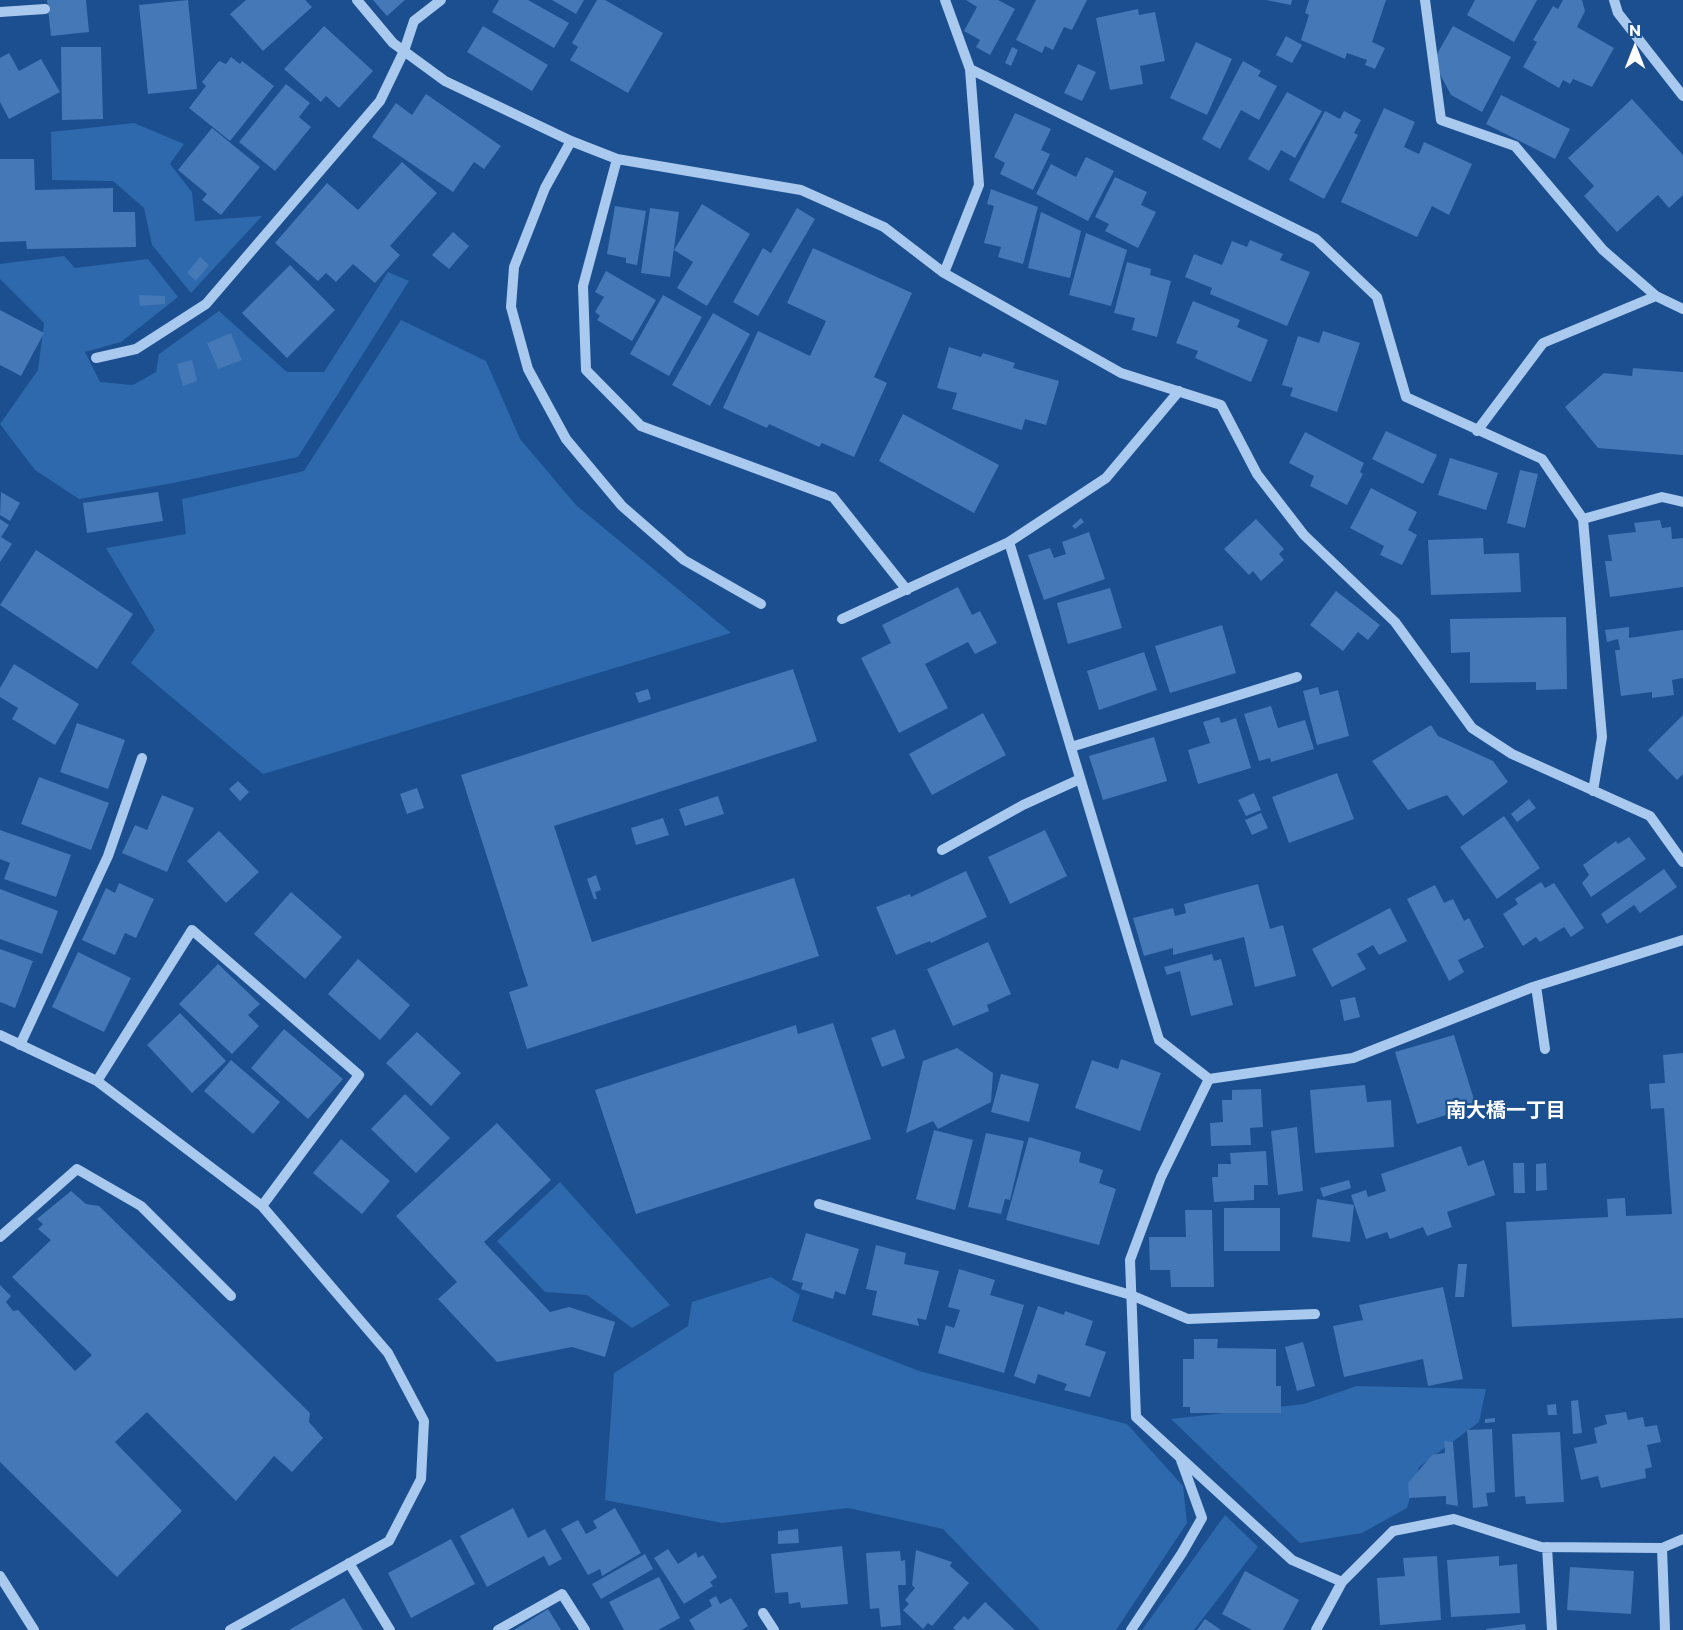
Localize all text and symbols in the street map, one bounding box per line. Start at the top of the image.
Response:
north arrow [1605,18,1665,78]
text: N [1629,20,1641,39]
district label: 南大橋一丁目 [1446,1098,1566,1122]

